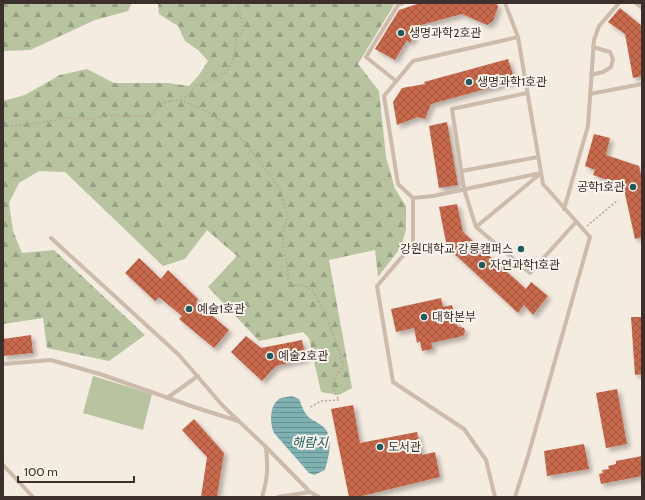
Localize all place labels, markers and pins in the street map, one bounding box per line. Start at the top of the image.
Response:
place label: 생명과학2호관 [409,25,482,40]
marker: 생명과학2호관 [396,28,406,38]
place label: 생명과학1호관 [477,74,547,89]
marker: 생명과학1호관 [464,77,474,87]
place label: 공학1호관 [577,179,625,194]
marker: 공학1호관 [628,182,638,192]
place label: 강원대학교 강릉캠퍼스 [400,241,513,256]
marker: 강원대학교 강릉캠퍼스 [516,244,526,254]
place label: 자연과학1호관 [490,257,560,272]
marker: 자연과학1호관 [477,260,487,270]
place label: 예술1호관 [197,301,245,316]
marker: 예술1호관 [184,304,194,314]
place label: 대학본부 [432,309,476,324]
marker: 대학본부 [419,312,429,322]
place label: 예술2호관 [278,348,328,363]
marker: 예술2호관 [265,351,275,361]
place label: 도서관 [388,439,421,454]
marker: 도서관 [375,442,385,452]

